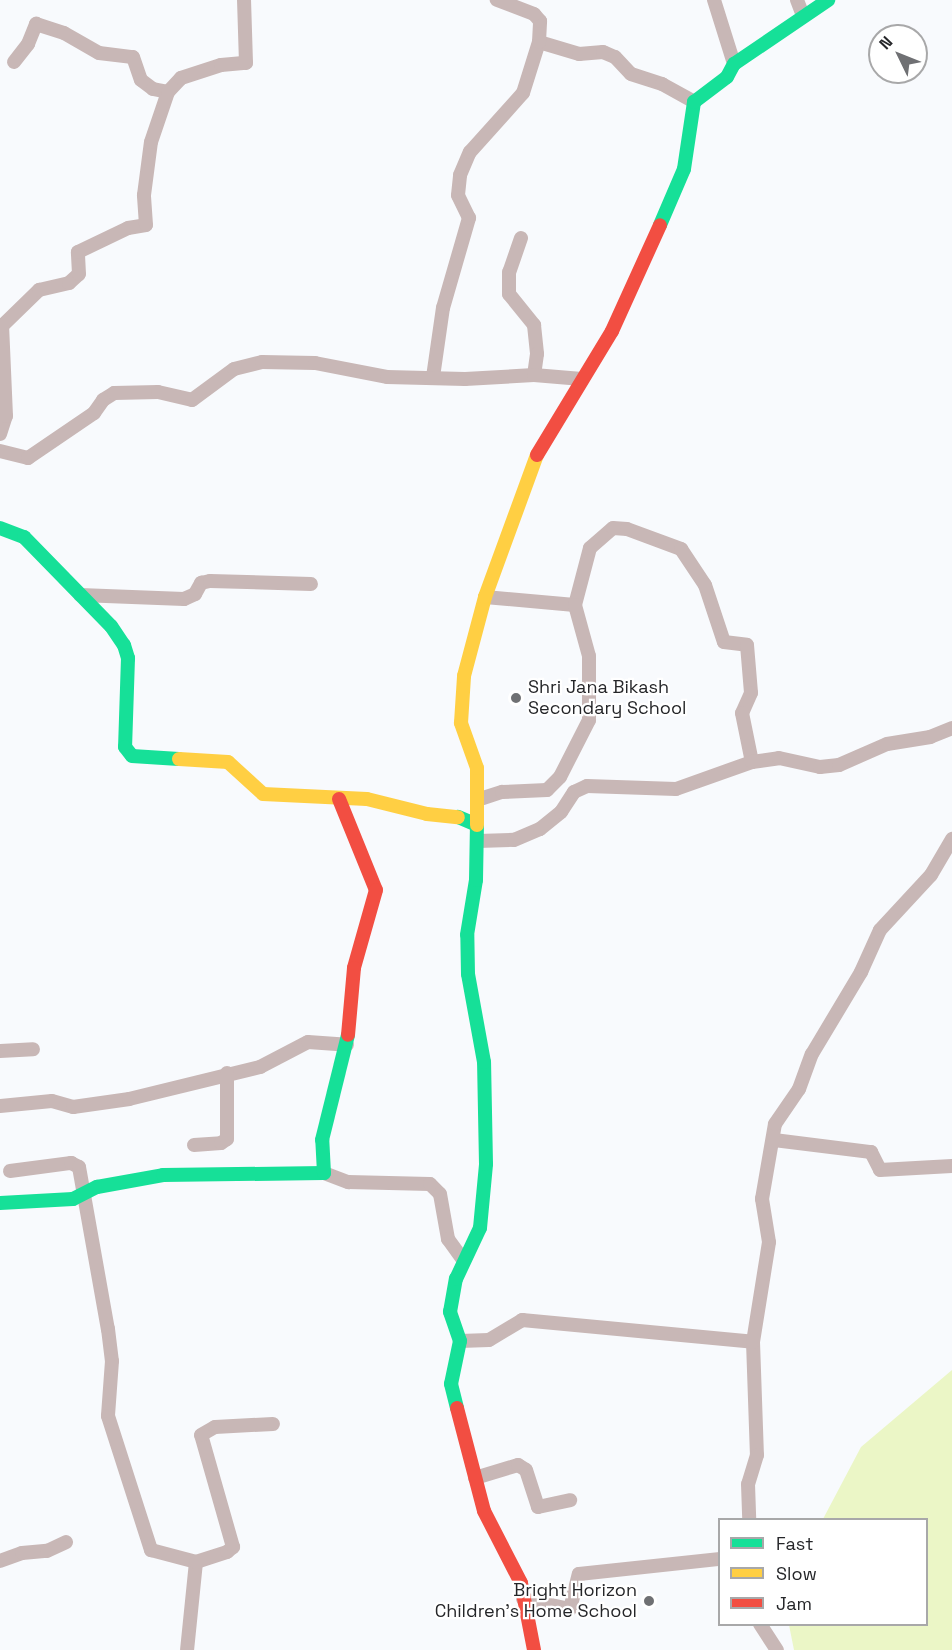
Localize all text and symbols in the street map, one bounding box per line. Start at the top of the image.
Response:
north arrow [868,24,928,84]
text: N [875,32,897,54]
place label: Shri Jana Bikash Secondary School [528,677,686,720]
marker: Shri Jana Bikash Secondary School [509,691,523,705]
legend [718,1518,928,1626]
text: Fast [776,1532,813,1555]
text: Slow [776,1562,817,1585]
place label: Bright Horizon Children's Home School [435,1580,637,1622]
text: Jam [776,1592,812,1615]
marker: Bright Horizon Children's Home School [642,1594,656,1608]

